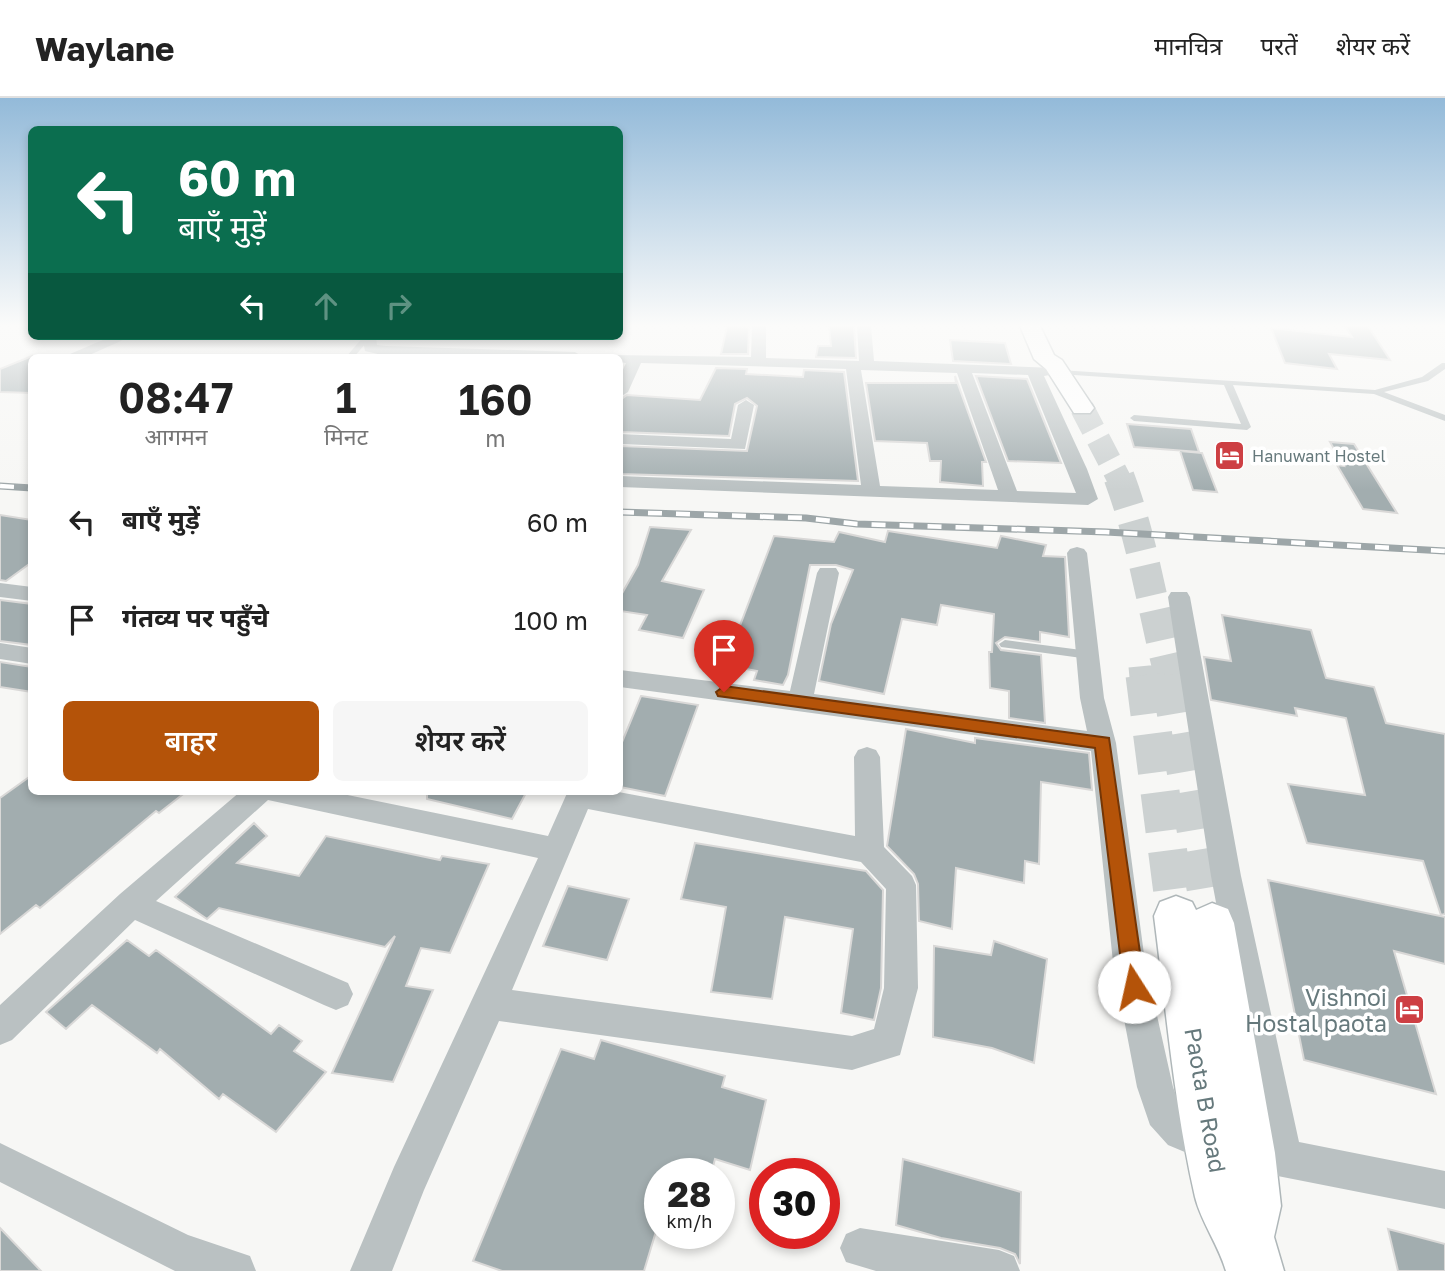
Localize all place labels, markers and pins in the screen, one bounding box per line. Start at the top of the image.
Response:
hotel icon: Hanuwant Hostel [1212,439,1246,473]
place label: Hanuwant Hostel [1252,446,1386,466]
pin [694,620,754,692]
place label: Vishnoi Hostal paota [1245,983,1387,1037]
hotel icon: Vishnoi Hostal paota [1393,993,1427,1027]

